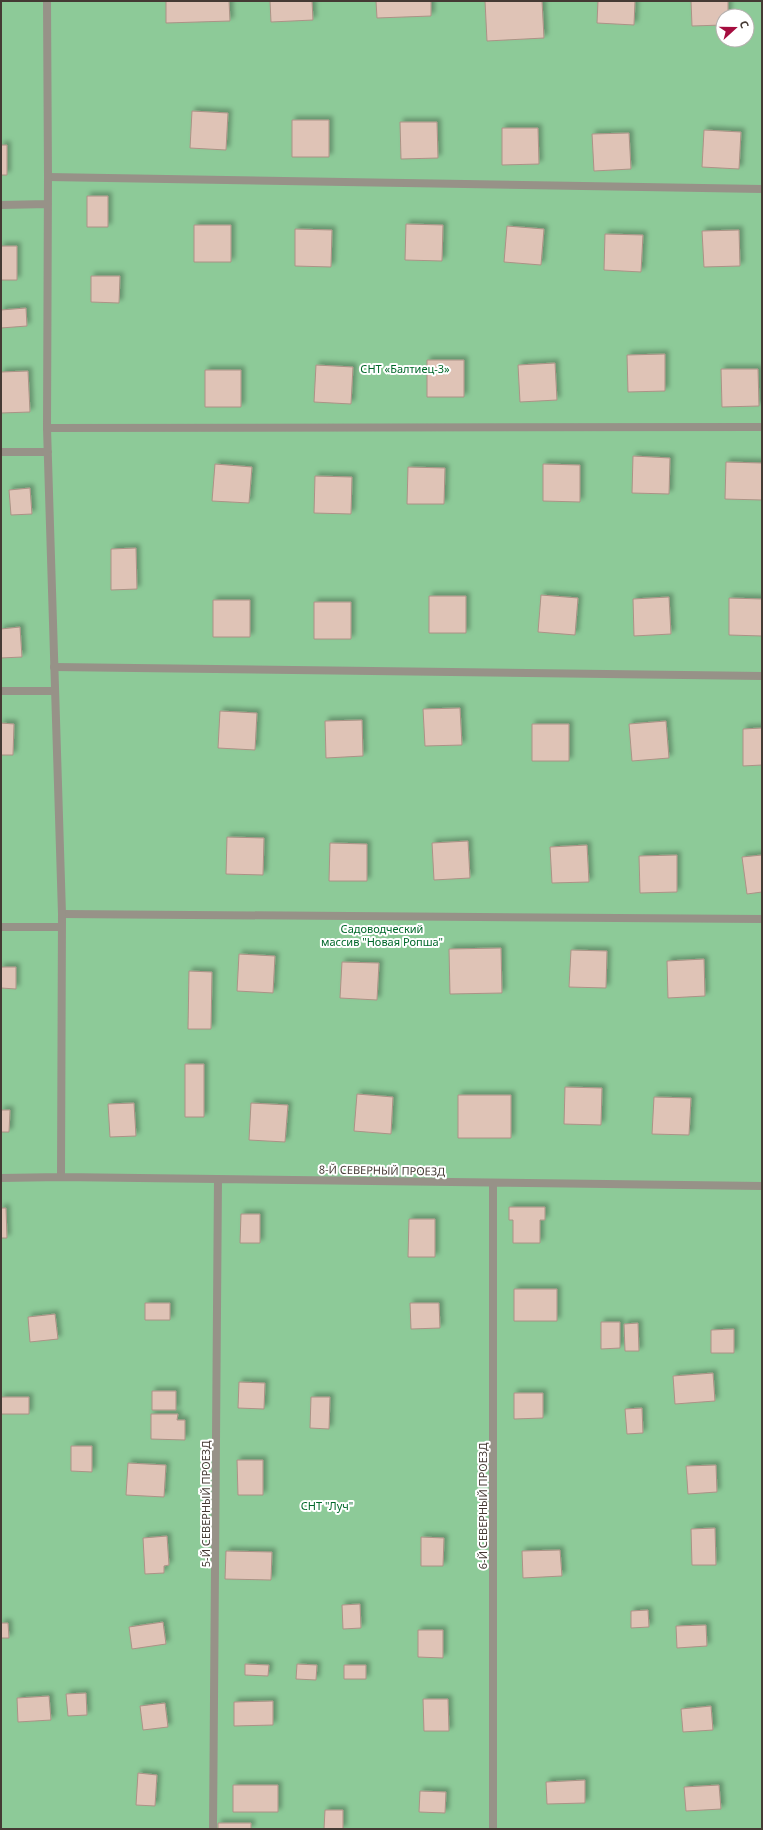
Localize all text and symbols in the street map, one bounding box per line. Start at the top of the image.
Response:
north arrow [715,8,755,48]
text: С [737,18,753,30]
park label: СНТ «Балтиец-3» [360,361,450,376]
park label: Садоводческий массив "Новая Ропша" [321,921,443,949]
street label: 8-Й СЕВЕРНЫЙ ПРОЕЗД [319,1161,445,1179]
street label: 5-Й СЕВЕРНЫЙ ПРОЕЗД [198,1441,213,1567]
street label: 6-Й СЕВЕРНЫЙ ПРОЕЗД [475,1443,490,1569]
park label: СНТ "Луч" [301,1498,353,1513]

